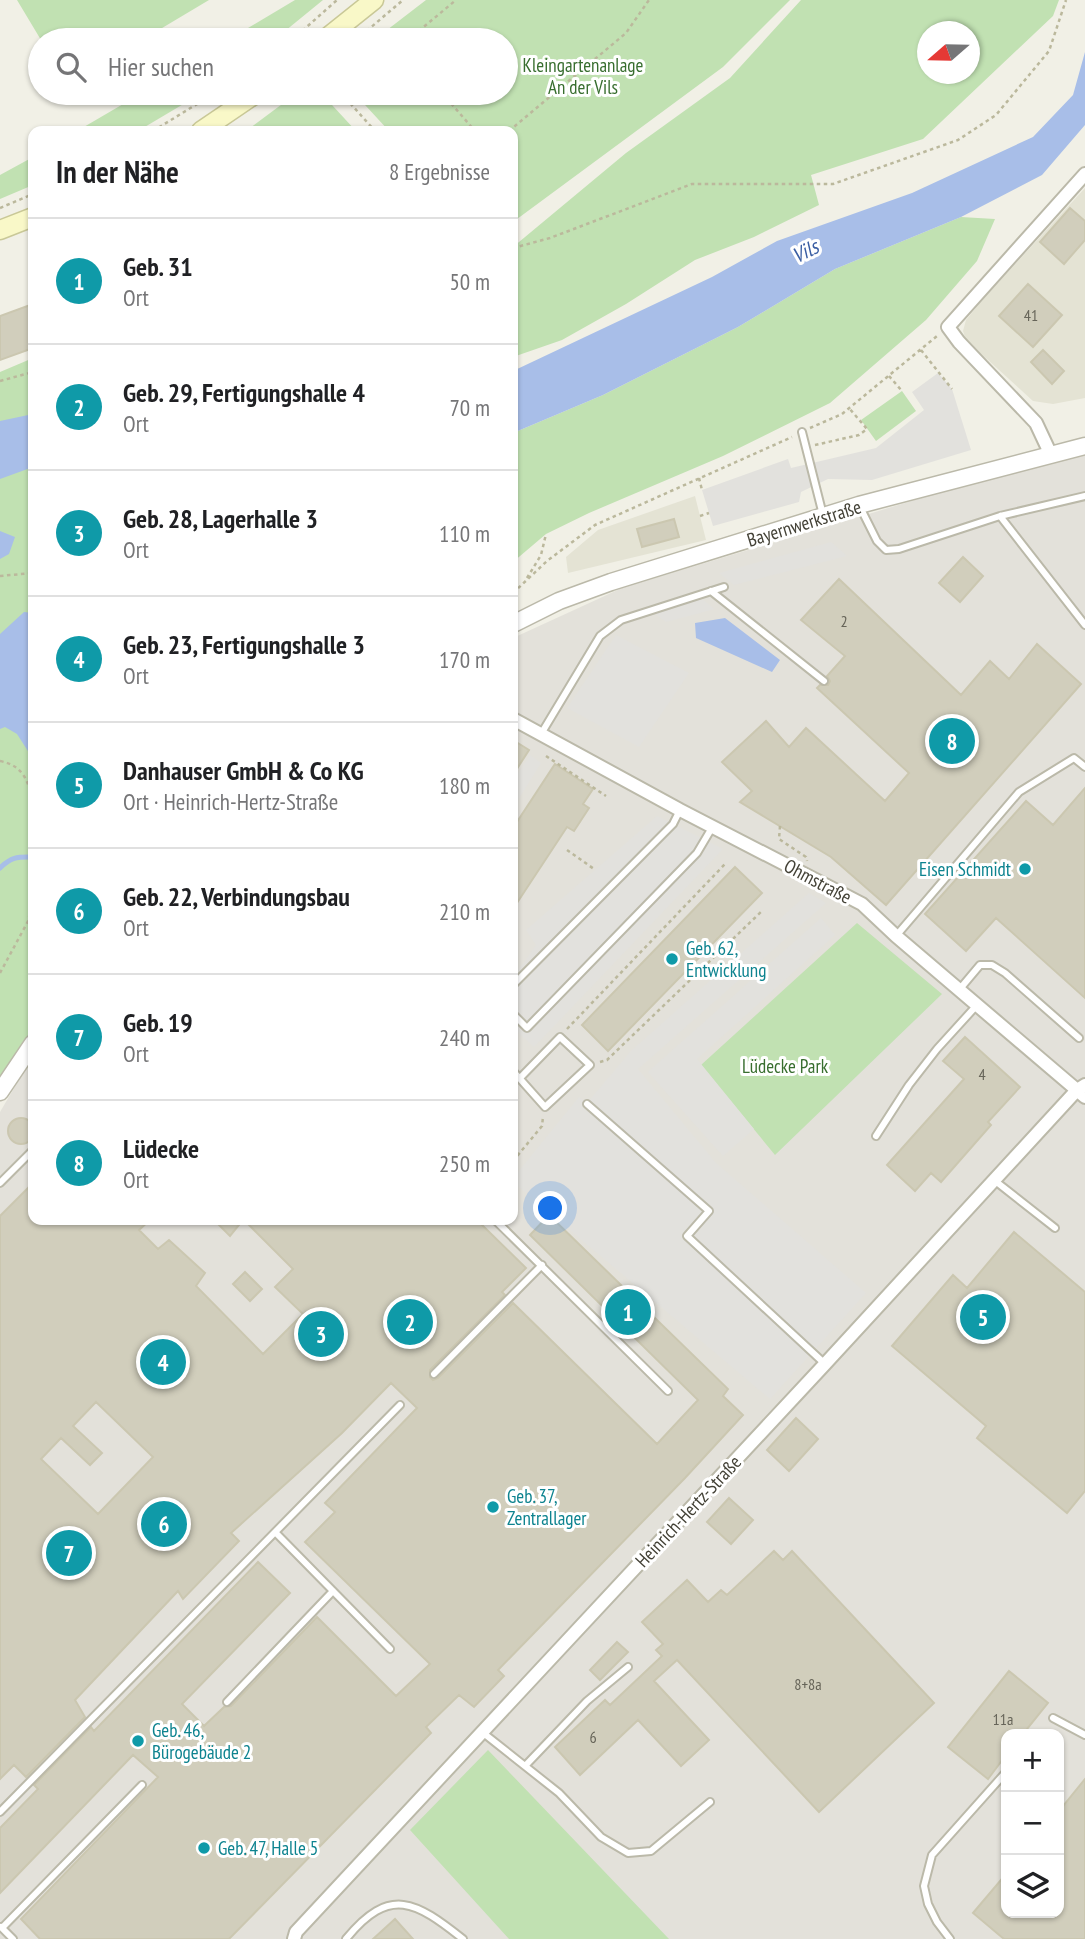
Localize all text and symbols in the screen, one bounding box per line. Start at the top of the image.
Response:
north arrow [917,21,980,84]
search box [28,28,518,105]
icon: search [52,48,90,86]
text: Hier suchen [108,50,214,83]
park label: Kleingartenanlage An der Vils [523,53,644,99]
text: In der Nähe [56,152,179,191]
text: 8 Ergebnisse [389,157,490,186]
water label: Vils [787,232,825,269]
text: Geb. 31 [123,250,193,283]
text: 1 [74,267,85,296]
text: 50 m [449,267,490,296]
text: Ort [123,283,149,312]
house number: 41 [1024,305,1038,325]
text: Geb. 29, Fertigungshalle 4 [123,376,365,409]
text: 2 [74,393,85,422]
text: 70 m [449,393,490,422]
text: Ort [123,409,149,438]
street label: Bayernwerkstraße [744,494,864,552]
text: Geb. 28, Lagerhalle 3 [123,502,318,535]
text: 3 [74,519,85,548]
text: 110 m [439,519,490,548]
text: Ort [123,535,149,564]
house number: 2 [840,611,848,631]
text: Geb. 23, Fertigungshalle 3 [123,628,365,661]
text: 4 [74,645,85,674]
text: 170 m [439,645,490,674]
text: Ort [123,661,149,690]
pin: 8 [929,715,975,767]
text: Danhauser GmbH & Co KG [123,754,363,787]
text: 5 [74,771,85,800]
text: 180 m [439,771,490,800]
text: Ort · Heinrich-Hertz-Straße [123,787,338,816]
street label: Ohmstraße [780,853,856,909]
place label: Eisen Schmidt [919,857,1012,881]
marker: Eisen Schmidt [1017,861,1033,877]
text: Geb. 22, Verbindungsbau [123,880,350,913]
text: 6 [74,897,85,926]
text: 210 m [439,897,490,926]
text: Ort [123,913,149,942]
place label: Geb. 62, Entwicklung [686,936,766,982]
marker: Geb. 62, Entwicklung [664,951,680,967]
text: Geb. 19 [123,1006,193,1039]
text: 7 [74,1023,85,1052]
text: 240 m [439,1023,490,1052]
text: Ort [123,1039,149,1068]
park label: Lüdecke Park [742,1054,829,1078]
house number: 4 [978,1064,986,1084]
text: Lüdecke [123,1132,199,1165]
text: 8 [74,1149,85,1178]
text: 250 m [439,1149,490,1178]
text: Ort [123,1165,149,1194]
your location [533,1191,567,1225]
pin: 1 [605,1286,651,1338]
pin: 5 [960,1291,1006,1343]
pin: 2 [387,1296,433,1348]
pin: 3 [298,1308,344,1360]
pin: 4 [140,1336,186,1388]
street label: Heinrich-Hertz-Straße [630,1450,746,1572]
place label: Geb. 37, Zentrallager [507,1484,587,1530]
pin: 6 [141,1498,187,1550]
marker: Geb. 37, Zentrallager [485,1499,501,1515]
pin: 7 [46,1527,92,1579]
house number: 8+8a [794,1674,822,1694]
house number: 11a [993,1709,1013,1729]
place label: Geb. 46, Bürogebäude 2 [152,1718,251,1764]
house number: 6 [589,1727,597,1747]
map controls [1001,1729,1064,1918]
button: + [1001,1729,1064,1792]
marker: Geb. 46, Bürogebäude 2 [130,1733,146,1749]
button: − [1001,1792,1064,1855]
place label: Geb. 47, Halle 5 [218,1836,318,1860]
marker: Geb. 47, Halle 5 [196,1840,212,1856]
button: layers [1001,1855,1064,1918]

